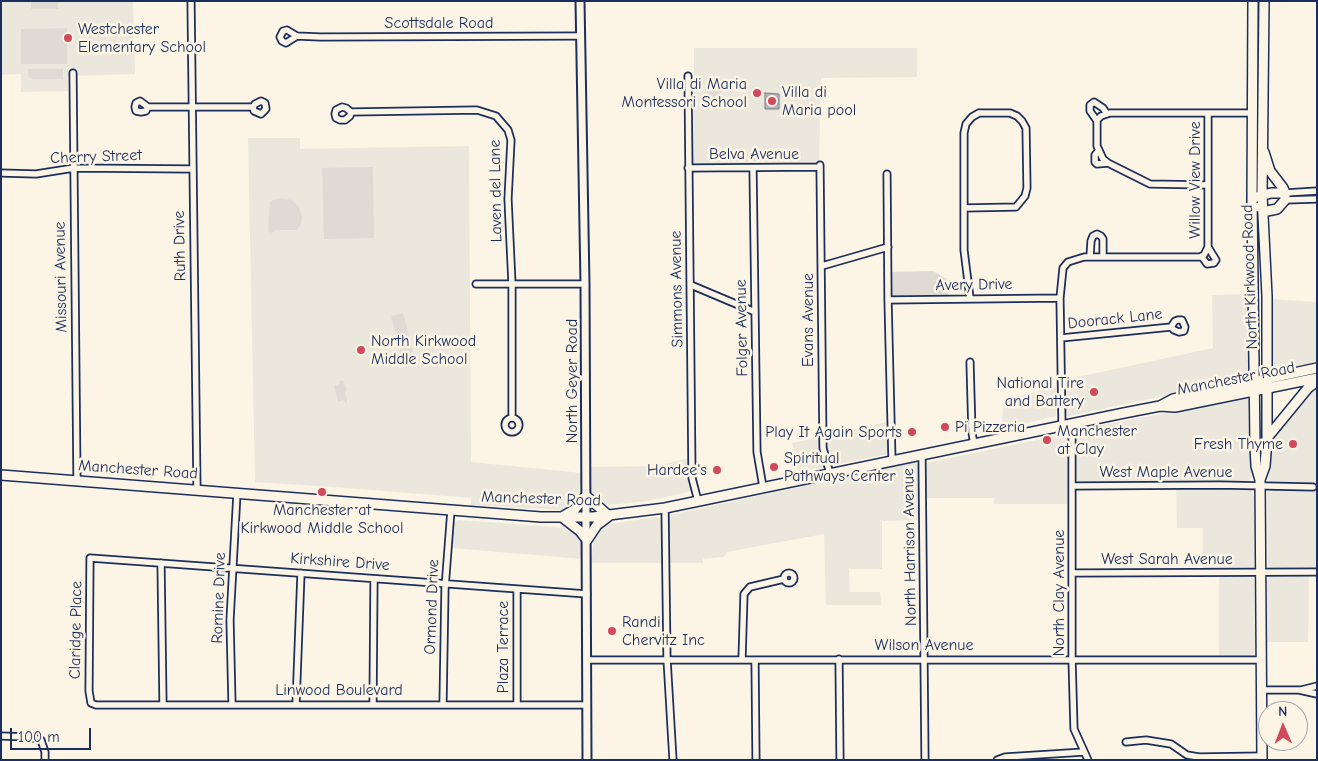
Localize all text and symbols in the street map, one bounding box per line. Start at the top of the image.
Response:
street label: Scottsdale Road [385,13,493,33]
place label: Westchester Elementary School [78,19,206,57]
marker: Westchester Elementary School [62,32,74,44]
place label: Villa di Maria Montessori School [622,74,747,112]
place label: Villa di Maria pool [782,82,856,120]
marker: Villa di Maria Montessori School [751,87,763,99]
marker: Villa di Maria pool [766,95,778,107]
street label: Willow View Drive [1185,121,1205,239]
street label: Laven del Lane [486,139,506,243]
street label: Belva Avenue [709,144,799,164]
street label: Cherry Street [50,146,142,168]
street label: North Kirkwood Road [1238,204,1262,350]
street label: Ruth Drive [170,211,190,281]
street label: Missouri Avenue [50,221,72,333]
street label: Simmons Avenue [666,230,688,348]
street label: Evans Avenue [798,273,818,367]
street label: Avery Drive [935,275,1013,295]
street label: Folger Avenue [732,279,752,377]
street label: Doorack Lane [1067,304,1163,334]
street label: North Geyer Road [562,319,582,443]
place label: North Kirkwood Middle School [371,331,476,369]
marker: North Kirkwood Middle School [355,344,367,356]
street label: Manchester Road [1175,358,1297,400]
place label: National Tire and Battery [997,373,1084,411]
marker: National Tire and Battery [1088,386,1100,398]
place label: Pi Pizzeria [955,417,1025,437]
marker: Pi Pizzeria [939,421,951,433]
place label: Manchester at Clay [1057,421,1137,459]
place label: Play It Again Sports [765,422,902,442]
marker: Play It Again Sports [906,426,918,438]
marker: Manchester at Clay [1041,434,1053,446]
place label: Fresh Thyme [1194,434,1283,454]
marker: Fresh Thyme [1287,438,1299,450]
place label: Spiritual Pathways Center [784,448,896,486]
street label: Manchester Road [78,456,198,484]
place label: Hardee's [647,460,707,480]
marker: Spiritual Pathways Center [768,461,780,473]
street label: West Maple Avenue [1099,462,1233,482]
marker: Hardee's [711,464,723,476]
street label: North Harrison Avenue [899,468,921,626]
marker: Manchester at Kirkwood Middle School [316,486,328,498]
street label: Manchester Road [481,487,601,511]
place label: Manchester at Kirkwood Middle School [240,500,404,538]
street label: North Clay Avenue [1049,530,1069,656]
street label: Kirkshire Drive [290,549,390,575]
street label: West Sarah Avenue [1101,549,1233,569]
street label: Romine Drive [208,552,230,644]
street label: Ormond Drive [421,559,443,655]
street label: Claridge Place [66,581,86,679]
street label: Plaza Terrace [493,601,513,693]
place label: Randi Chervitz Inc [622,612,705,650]
marker: Randi Chervitz Inc [606,625,618,637]
street label: Wilson Avenue [875,635,973,655]
street label: Linwood Boulevard [275,680,403,700]
north arrow [1258,701,1308,751]
text: N [1278,703,1287,720]
scale bar [12,718,94,750]
text: 100 m [18,728,60,746]

